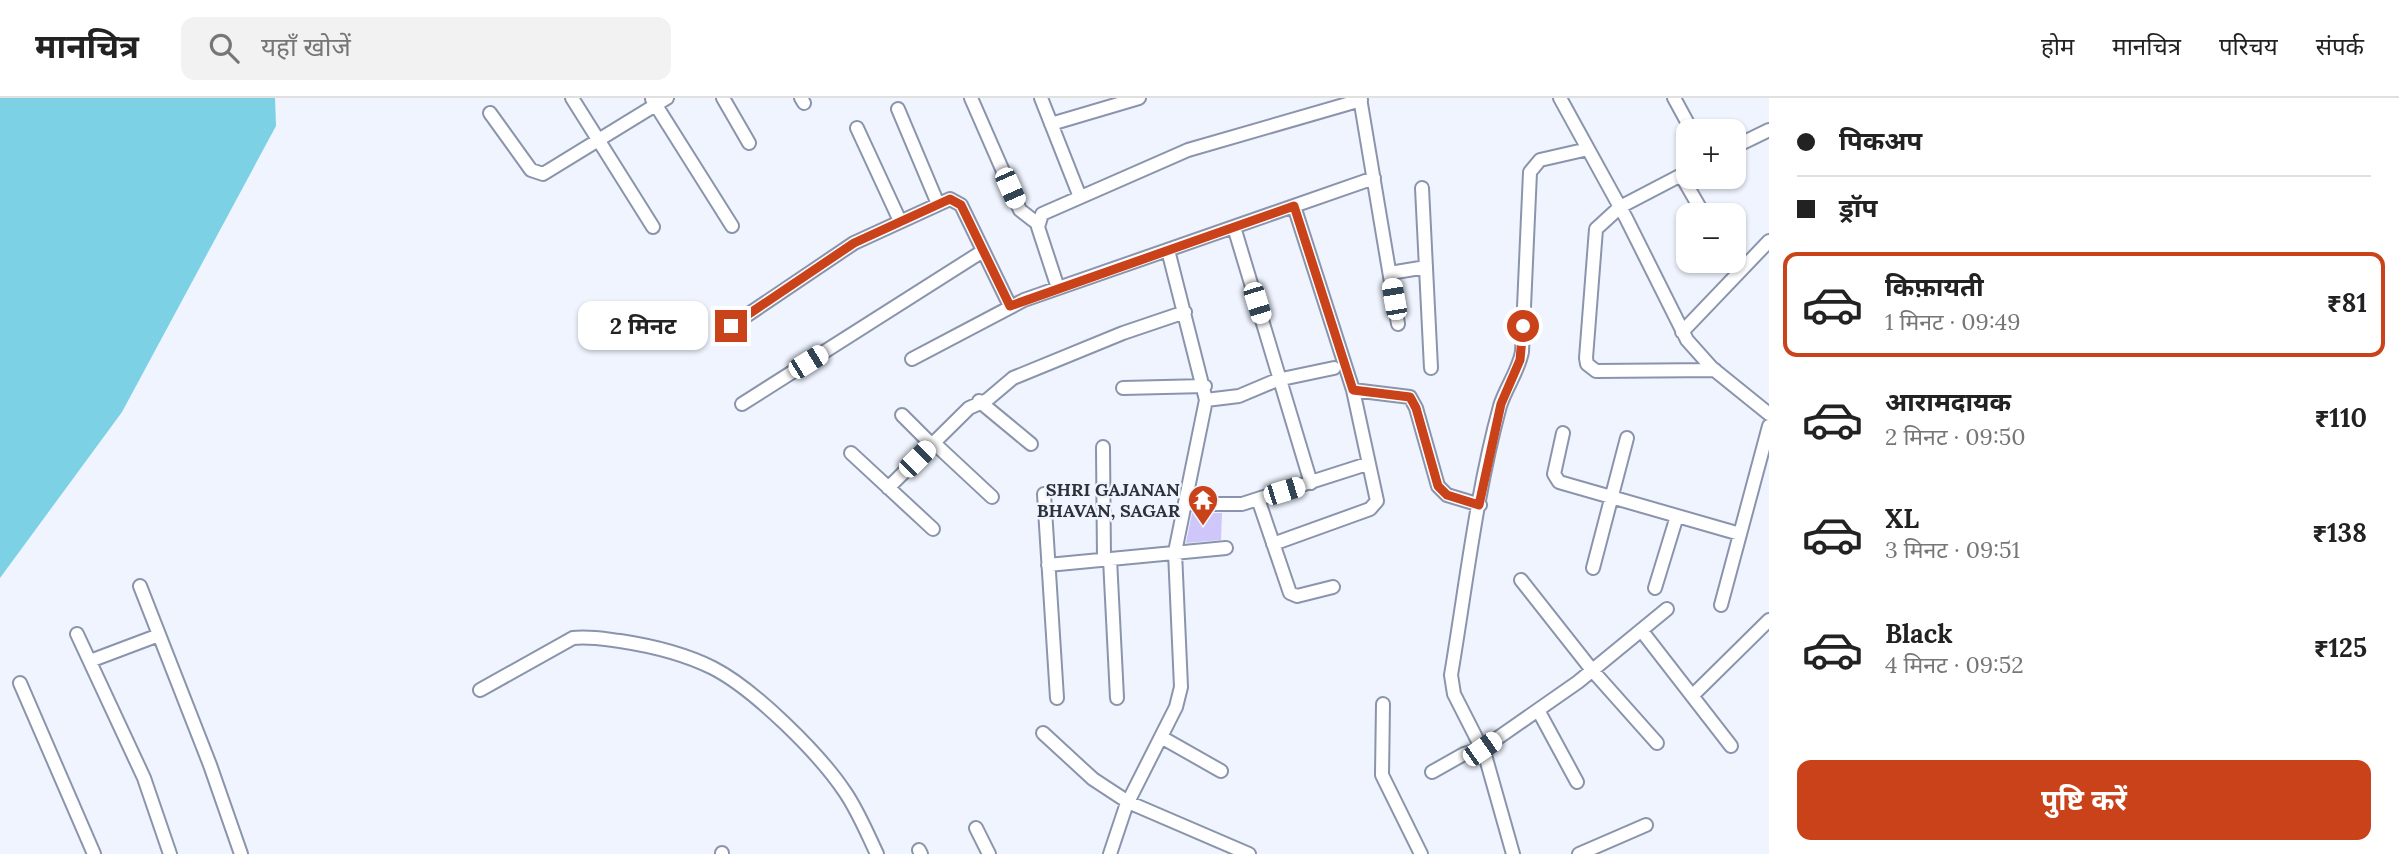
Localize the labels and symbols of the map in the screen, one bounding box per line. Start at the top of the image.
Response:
car [992,165,1029,211]
car [1381,276,1408,322]
car [1241,280,1274,326]
callout: 2 मिनट [577,302,706,350]
route end [715,310,747,342]
route start [1507,310,1539,342]
car [785,342,832,382]
car [895,437,940,481]
car [1261,475,1308,507]
place label: SHRI GAJANAN BHAVAN, SAGAR [1037,478,1181,522]
temple icon: SHRI GAJANAN BHAVAN, SAGAR [1186,483,1220,527]
car [1459,728,1506,770]

